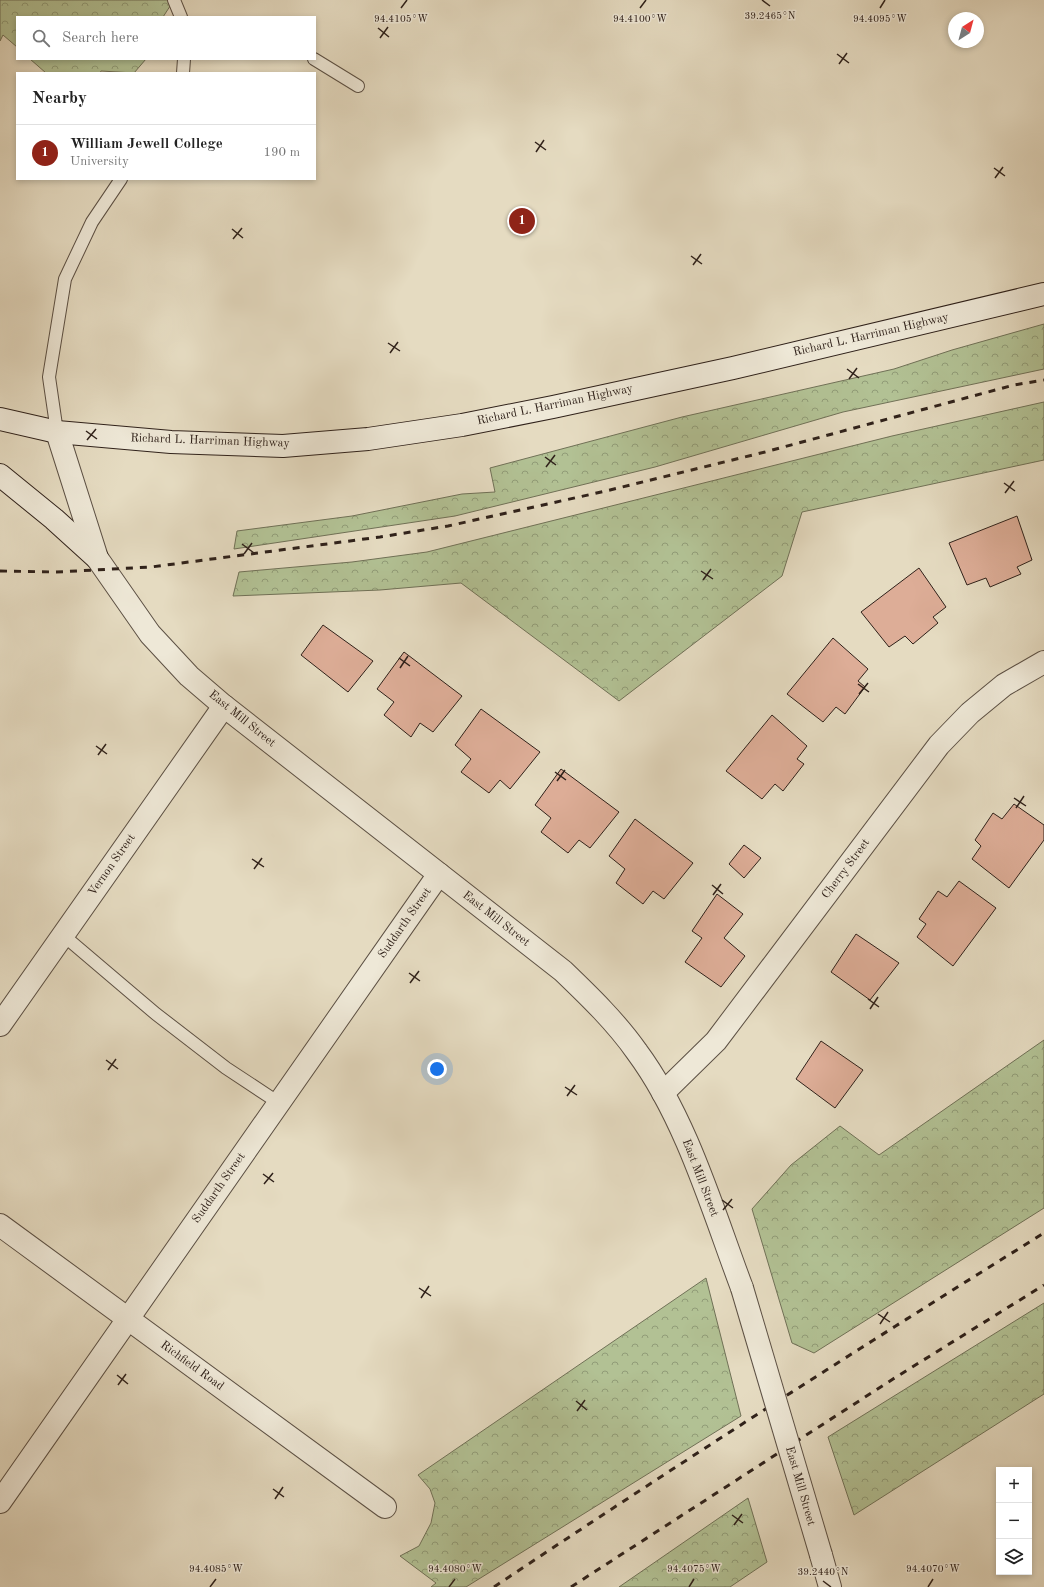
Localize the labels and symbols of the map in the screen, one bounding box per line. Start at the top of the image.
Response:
text: 39.2465°N [744,11,796,21]
north arrow [948,12,984,48]
text: 94.4105°W [374,14,428,24]
text: 94.4100°W [613,14,667,24]
text: 94.4095°W [853,14,907,24]
pin: 1 [509,206,535,236]
street label: Richard L. Harriman Highway [792,311,951,359]
street label: Richard L. Harriman Highway [476,382,635,427]
street label: Richard L. Harriman Highway [130,432,290,450]
street label: East Mill Street [206,689,278,749]
street label: Vernon Street [86,832,138,898]
street label: Cherry Street [820,837,872,901]
street label: Suddarth Street [376,886,434,960]
street label: East Mill Street [460,889,532,949]
your location [427,1059,447,1079]
street label: East Mill Street [680,1138,720,1218]
street label: Suddarth Street [190,1151,248,1225]
street label: Richfield Road [158,1339,226,1393]
street label: East Mill Street [783,1445,817,1527]
text: 94.4085°W [189,1564,243,1574]
text: 94.4080°W [428,1564,482,1574]
text: 94.4075°W [667,1564,721,1574]
text: 94.4070°W [906,1564,960,1574]
text: 39.2440°N [797,1567,849,1577]

